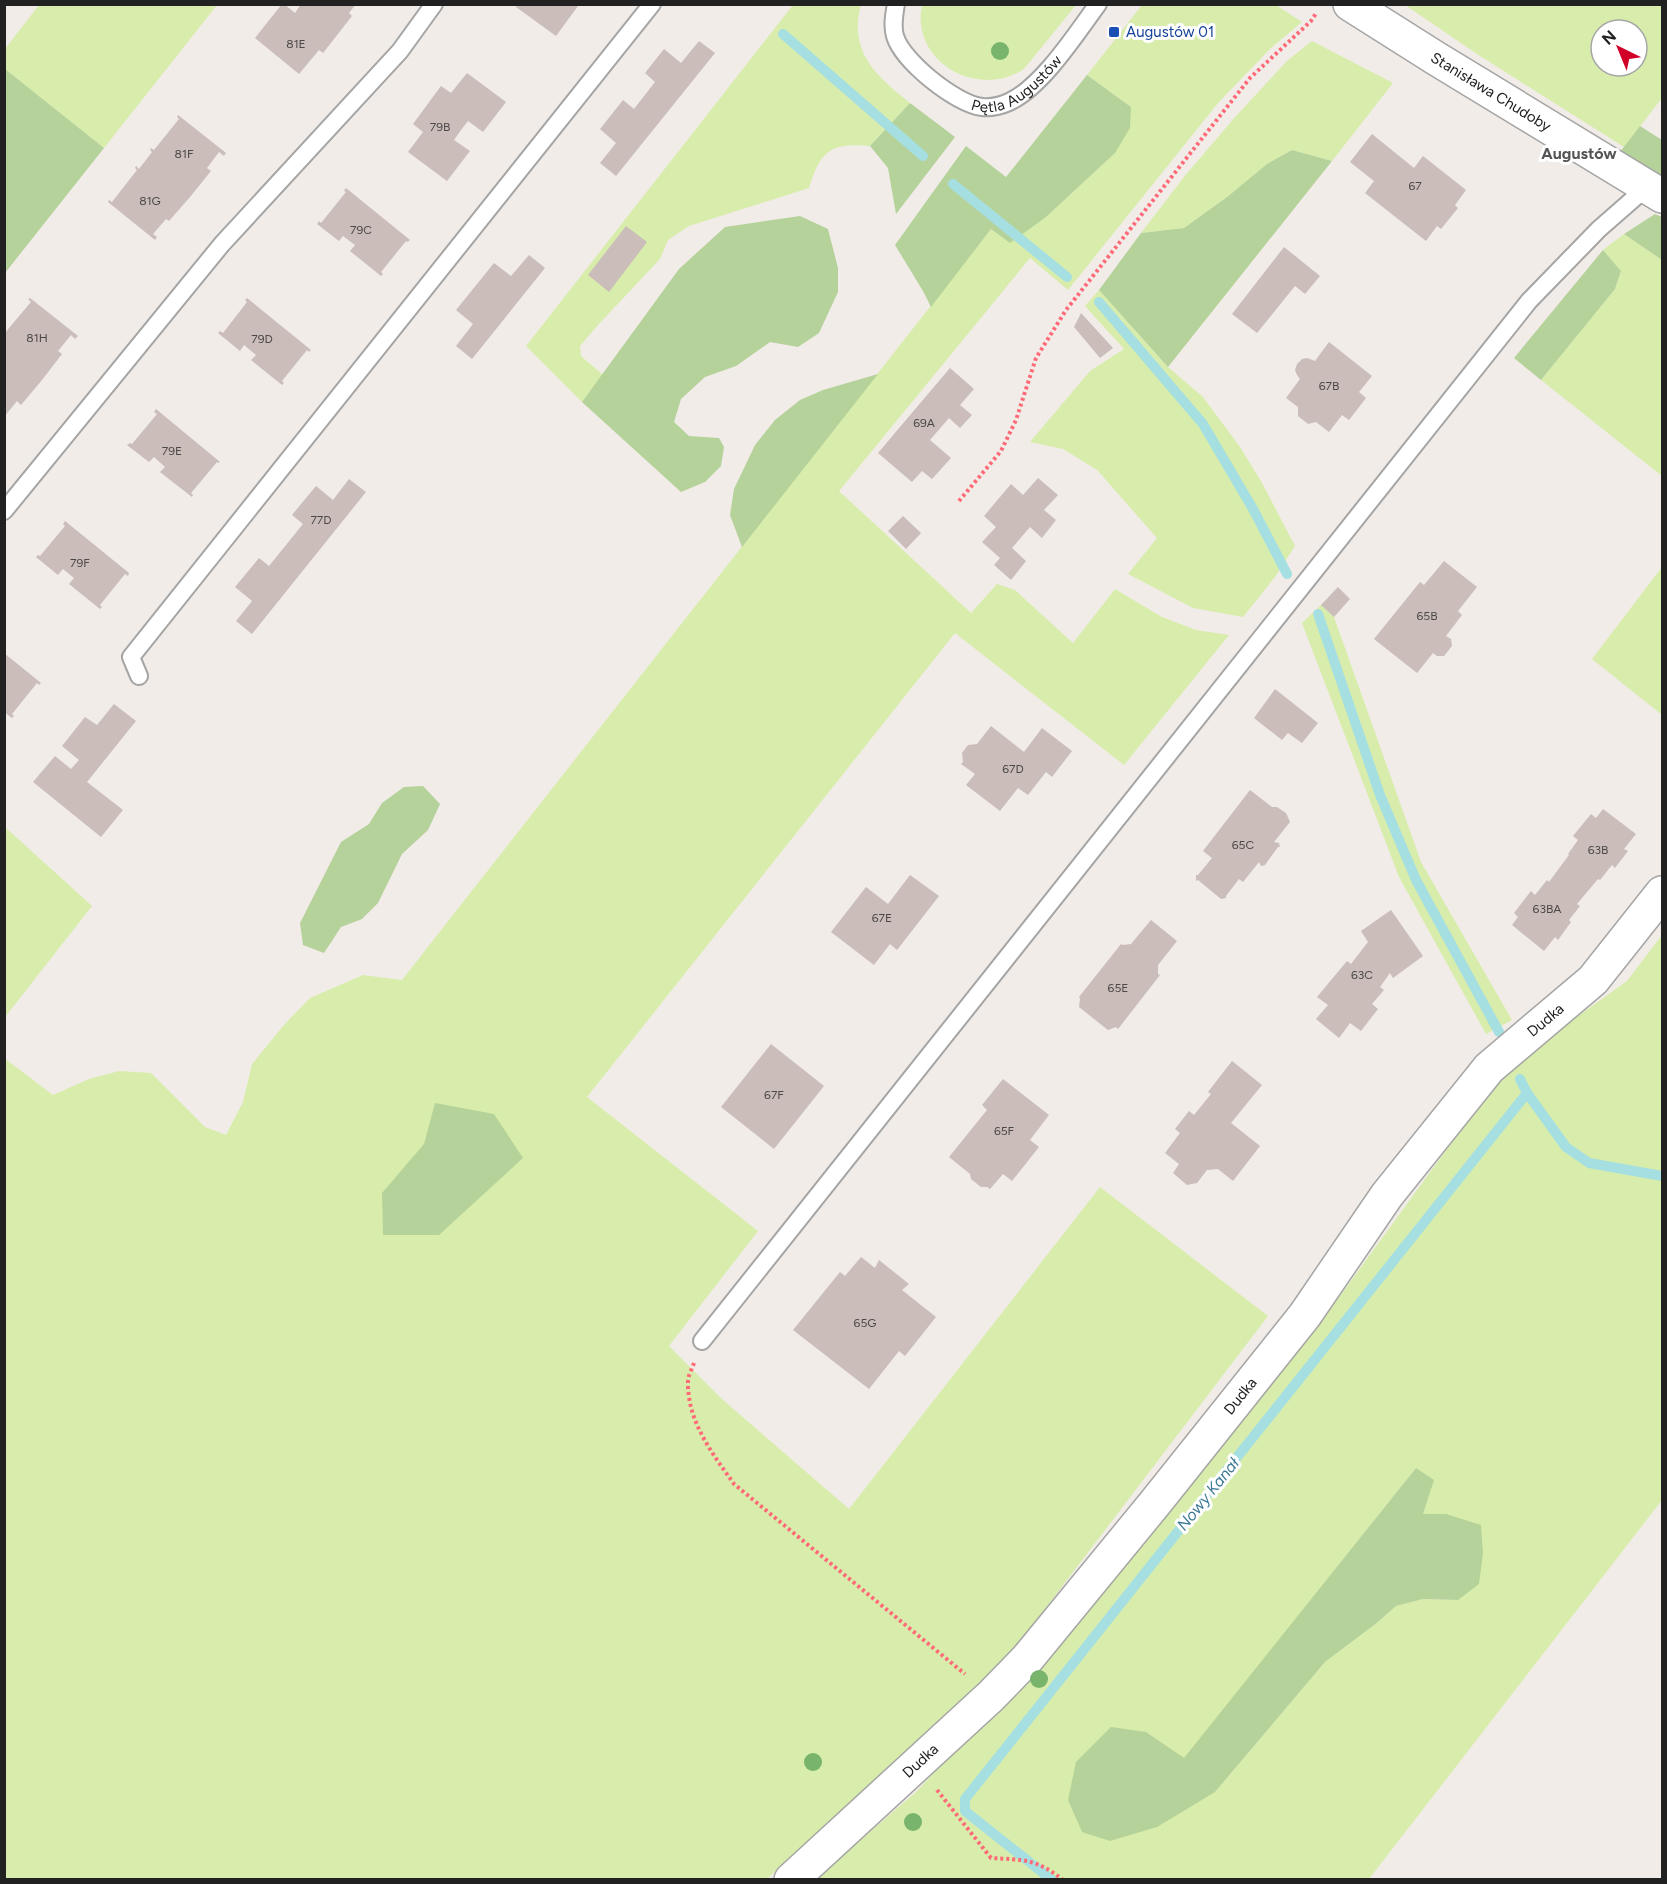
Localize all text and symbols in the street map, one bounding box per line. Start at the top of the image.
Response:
north arrow [1589,18,1649,78]
place label: Augustów 01 [1126,23,1214,41]
marker: Augustów 01 [1107,25,1121,39]
text: N [1598,26,1620,49]
house number: 81E [286,37,306,51]
street label: Stanisława Chudoby [1427,48,1554,135]
street label: Pętla Augustów [969,52,1066,116]
house number: 79B [430,120,450,134]
district label: Augustów [1541,144,1617,163]
house number: 81F [175,147,194,161]
house number: 67 [1408,179,1422,193]
house number: 81G [139,194,161,208]
house number: 79C [350,223,372,237]
house number: 81H [26,331,48,345]
house number: 79D [251,332,273,346]
house number: 67B [1319,379,1339,393]
house number: 69A [913,416,935,430]
house number: 79E [162,444,182,458]
house number: 77D [310,513,332,527]
house number: 79F [70,556,90,570]
house number: 65B [1416,609,1438,623]
house number: 67D [1002,762,1024,776]
house number: 65C [1232,838,1255,852]
house number: 63B [1588,843,1608,857]
house number: 63BA [1533,902,1561,916]
house number: 67E [872,911,892,925]
house number: 63C [1351,968,1373,982]
house number: 65E [1108,981,1128,995]
street label: Dudka [1524,1000,1568,1041]
house number: 67F [764,1088,784,1102]
house number: 65F [994,1124,1015,1138]
house number: 65G [854,1316,876,1330]
street label: Dudka [1220,1374,1261,1418]
water label: Nowy Kanał [1173,1453,1243,1534]
street label: Dudka [899,1740,942,1782]

